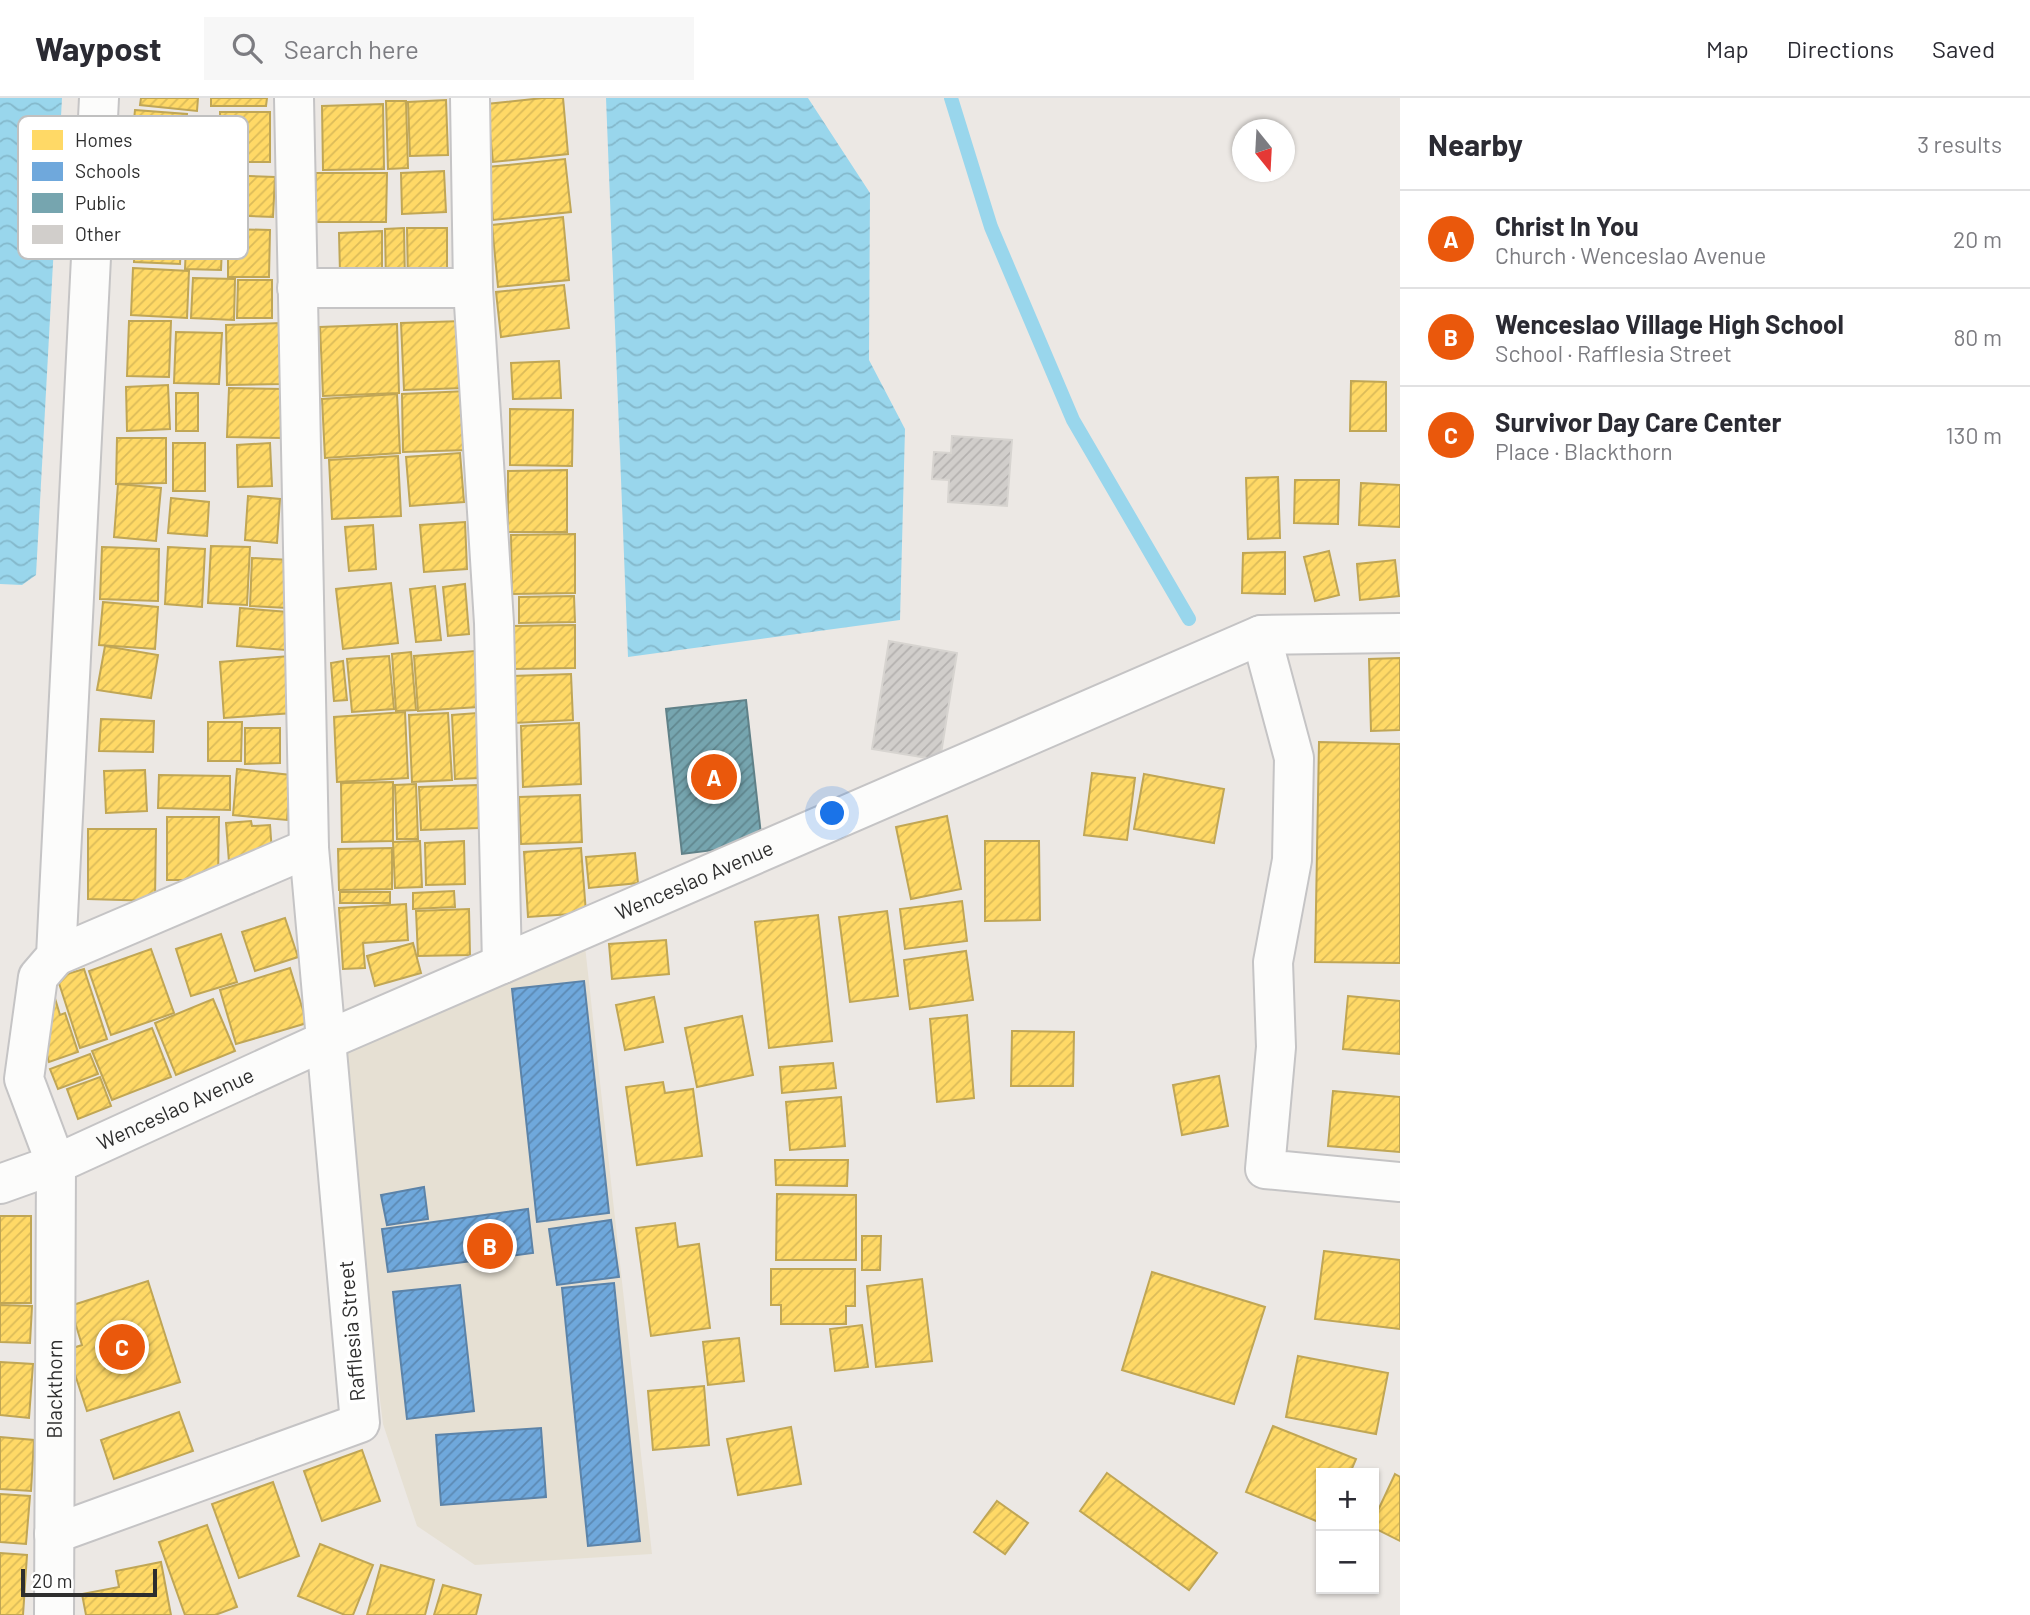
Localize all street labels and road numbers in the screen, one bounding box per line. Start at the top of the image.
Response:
street label: Wenceslao Avenue [611,834,777,925]
street label: Wenceslao Avenue [93,1061,257,1155]
street label: Rafflesia Street [332,1260,369,1403]
street label: Blackthorn [41,1339,66,1439]

